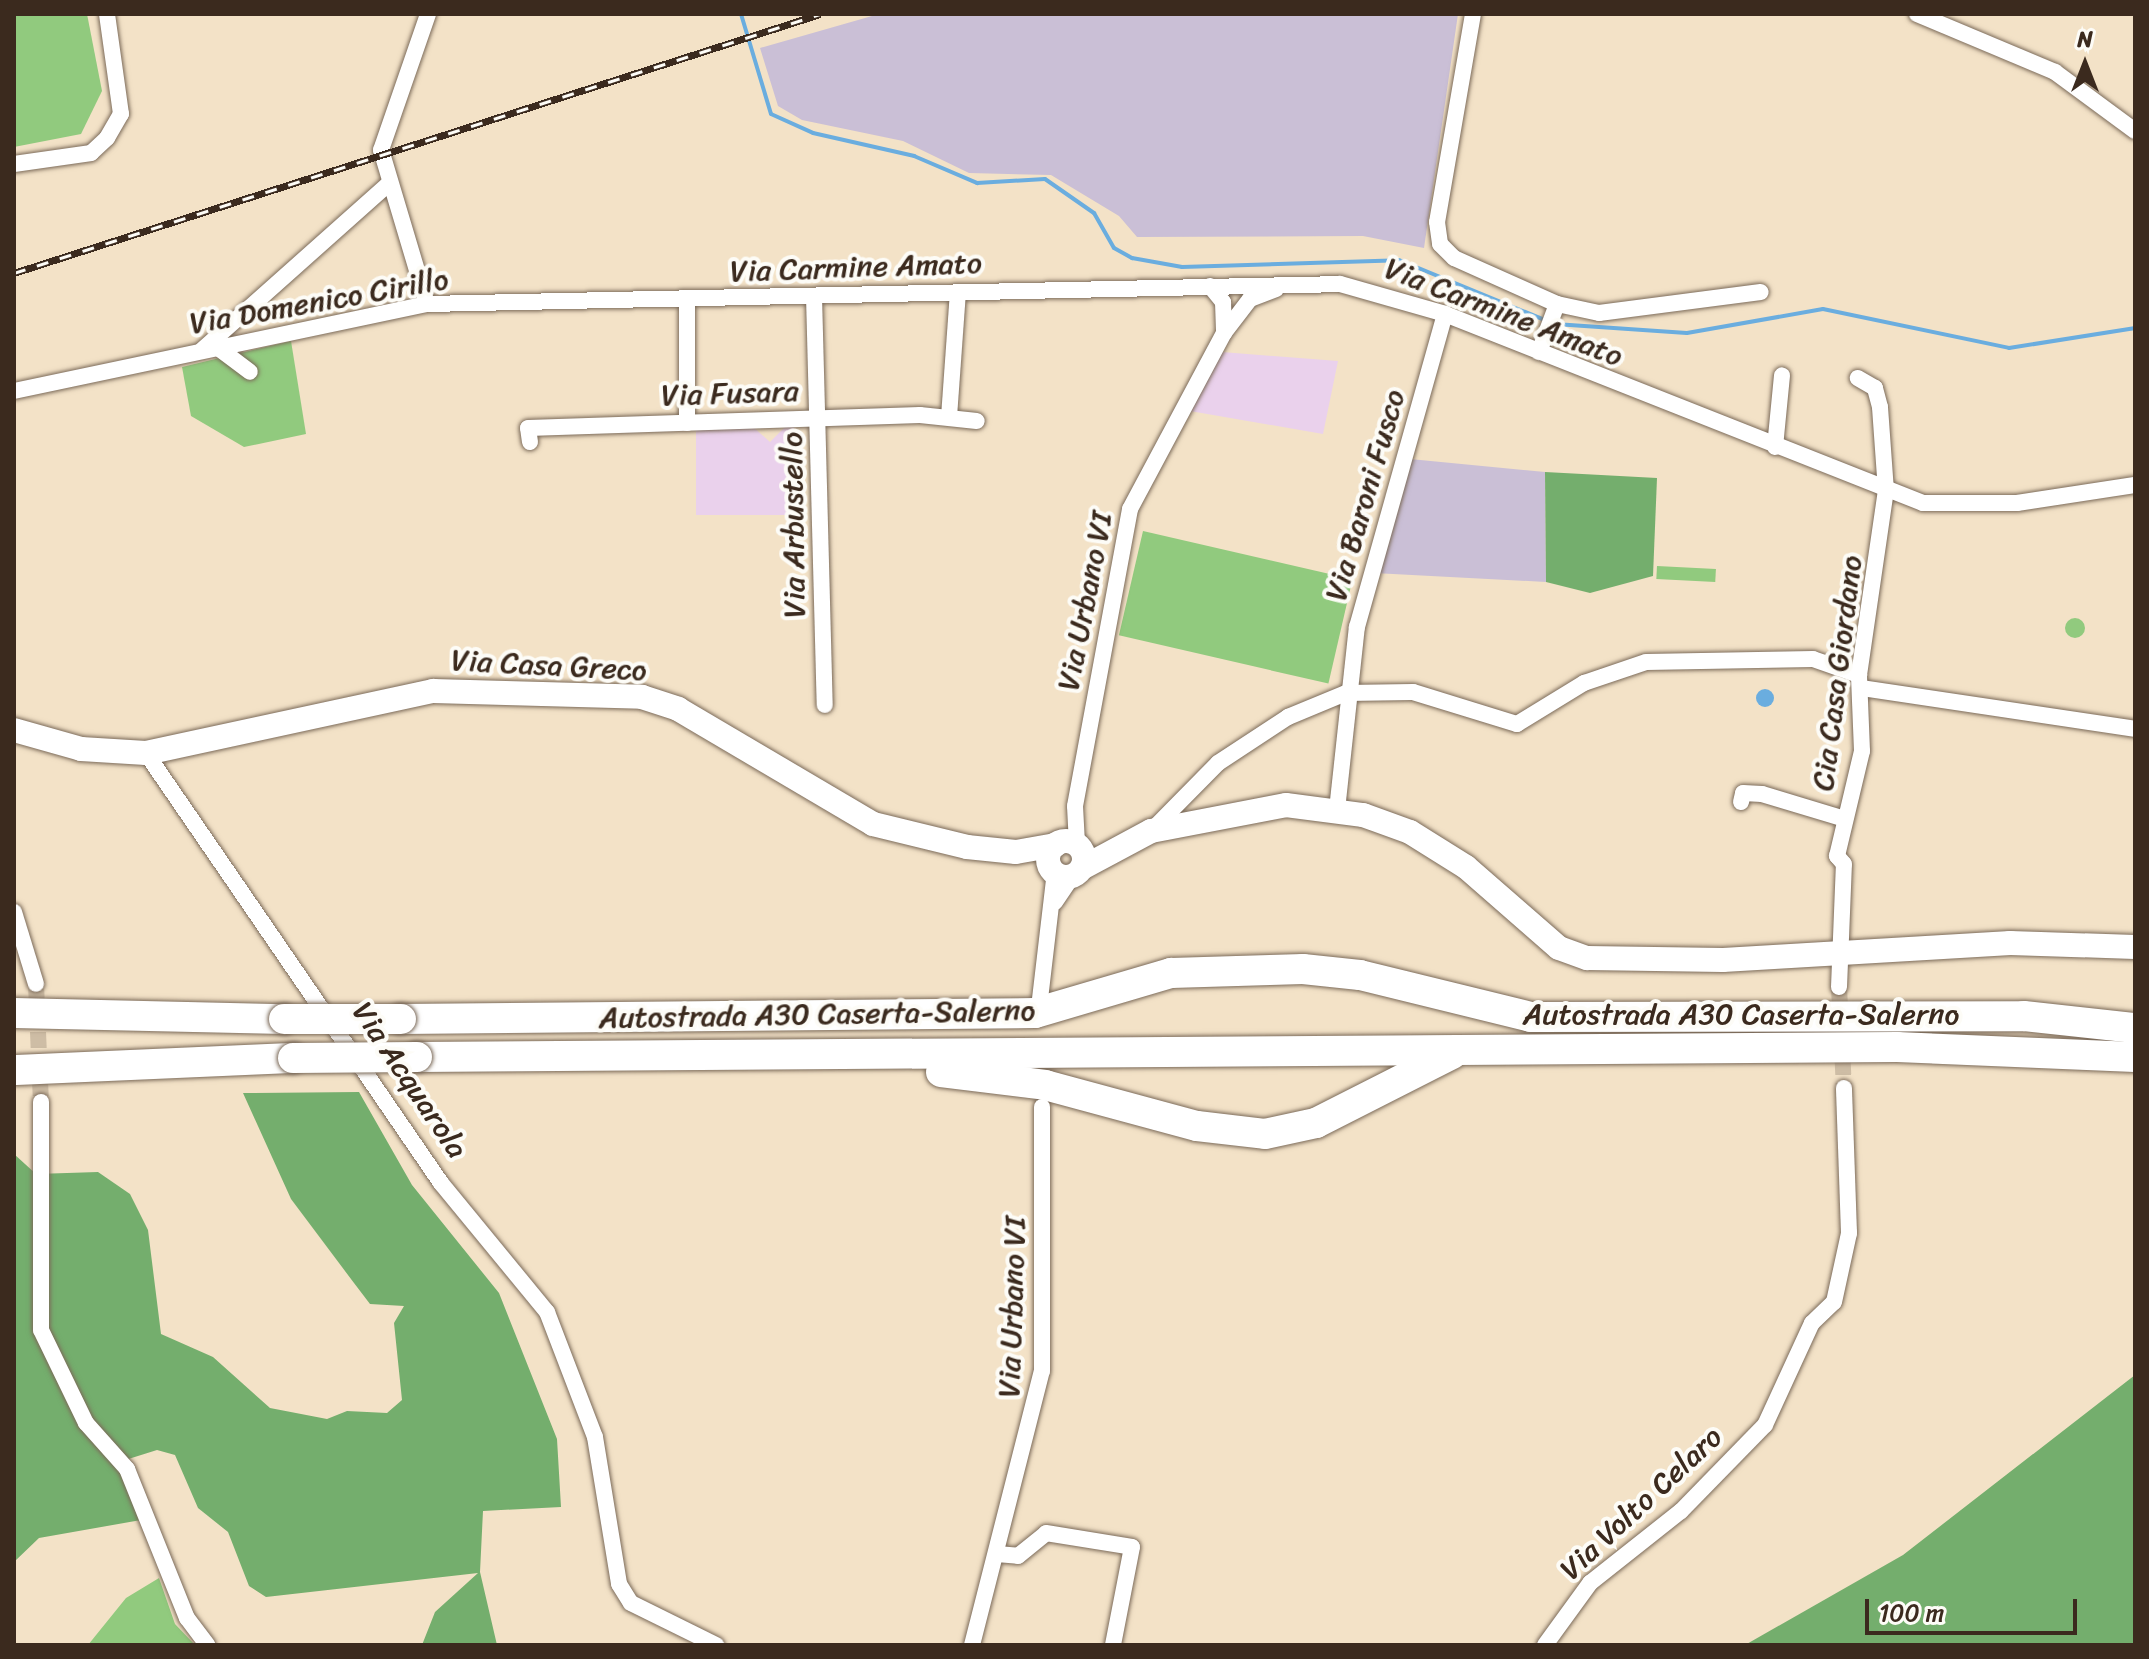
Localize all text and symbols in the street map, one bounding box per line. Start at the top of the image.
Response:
text: N [2077,20,2093,59]
north arrow [2045,24,2125,104]
street label: Via Carmine Amato [730,245,982,289]
street label: Via Carmine Amato [1380,250,1628,374]
street label: Via Domenico Cirillo [187,260,451,342]
street label: Via Fusara [661,373,799,413]
street label: Via Baroni Fusco [1317,385,1413,605]
street label: Via Arbustello [773,432,813,618]
street label: Via Urbano VI [1050,509,1120,693]
street label: Cia Casa Giordano [1805,553,1869,793]
street label: Via Casa Greco [450,642,648,688]
street label: Autostrada A30 Caserta-Salerno [598,992,1036,1036]
street label: Via Acquarola [345,995,475,1165]
street label: Autostrada A30 Caserta-Salerno [1523,996,1959,1032]
street label: Via Urbano VI [991,1216,1033,1398]
street label: Via Volto Celaro [1552,1419,1730,1587]
scale bar [1869,1583,2081,1633]
text: 100 m [1879,1592,1944,1634]

